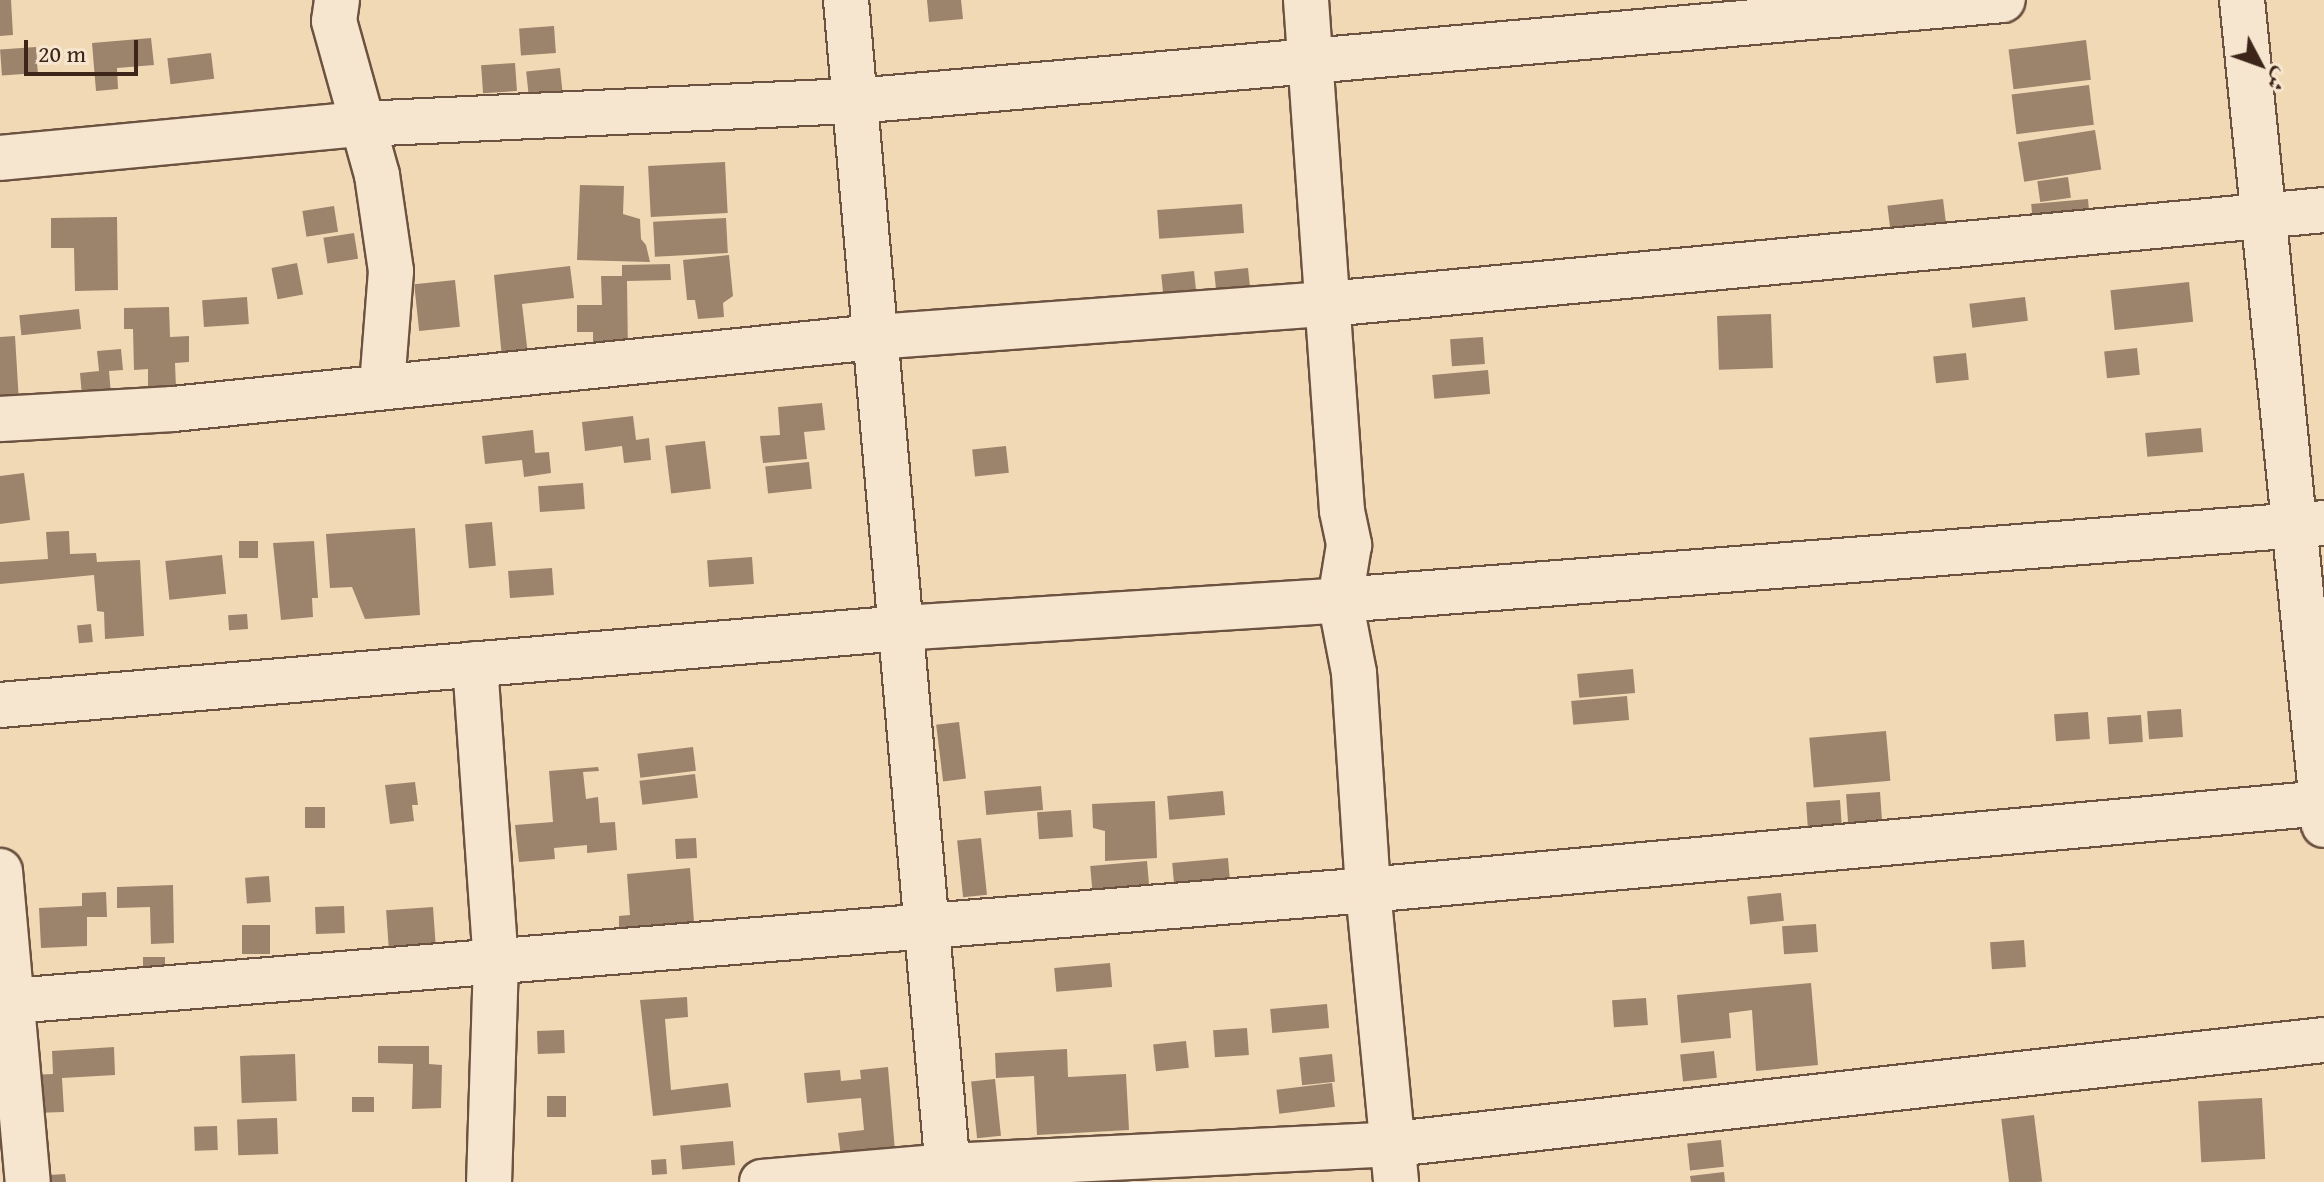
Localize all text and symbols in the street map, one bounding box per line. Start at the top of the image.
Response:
scale bar [28,24,142,74]
north arrow [2220,24,2300,104]
text: 20 m [38,36,86,71]
text: ش [2259,61,2297,98]

